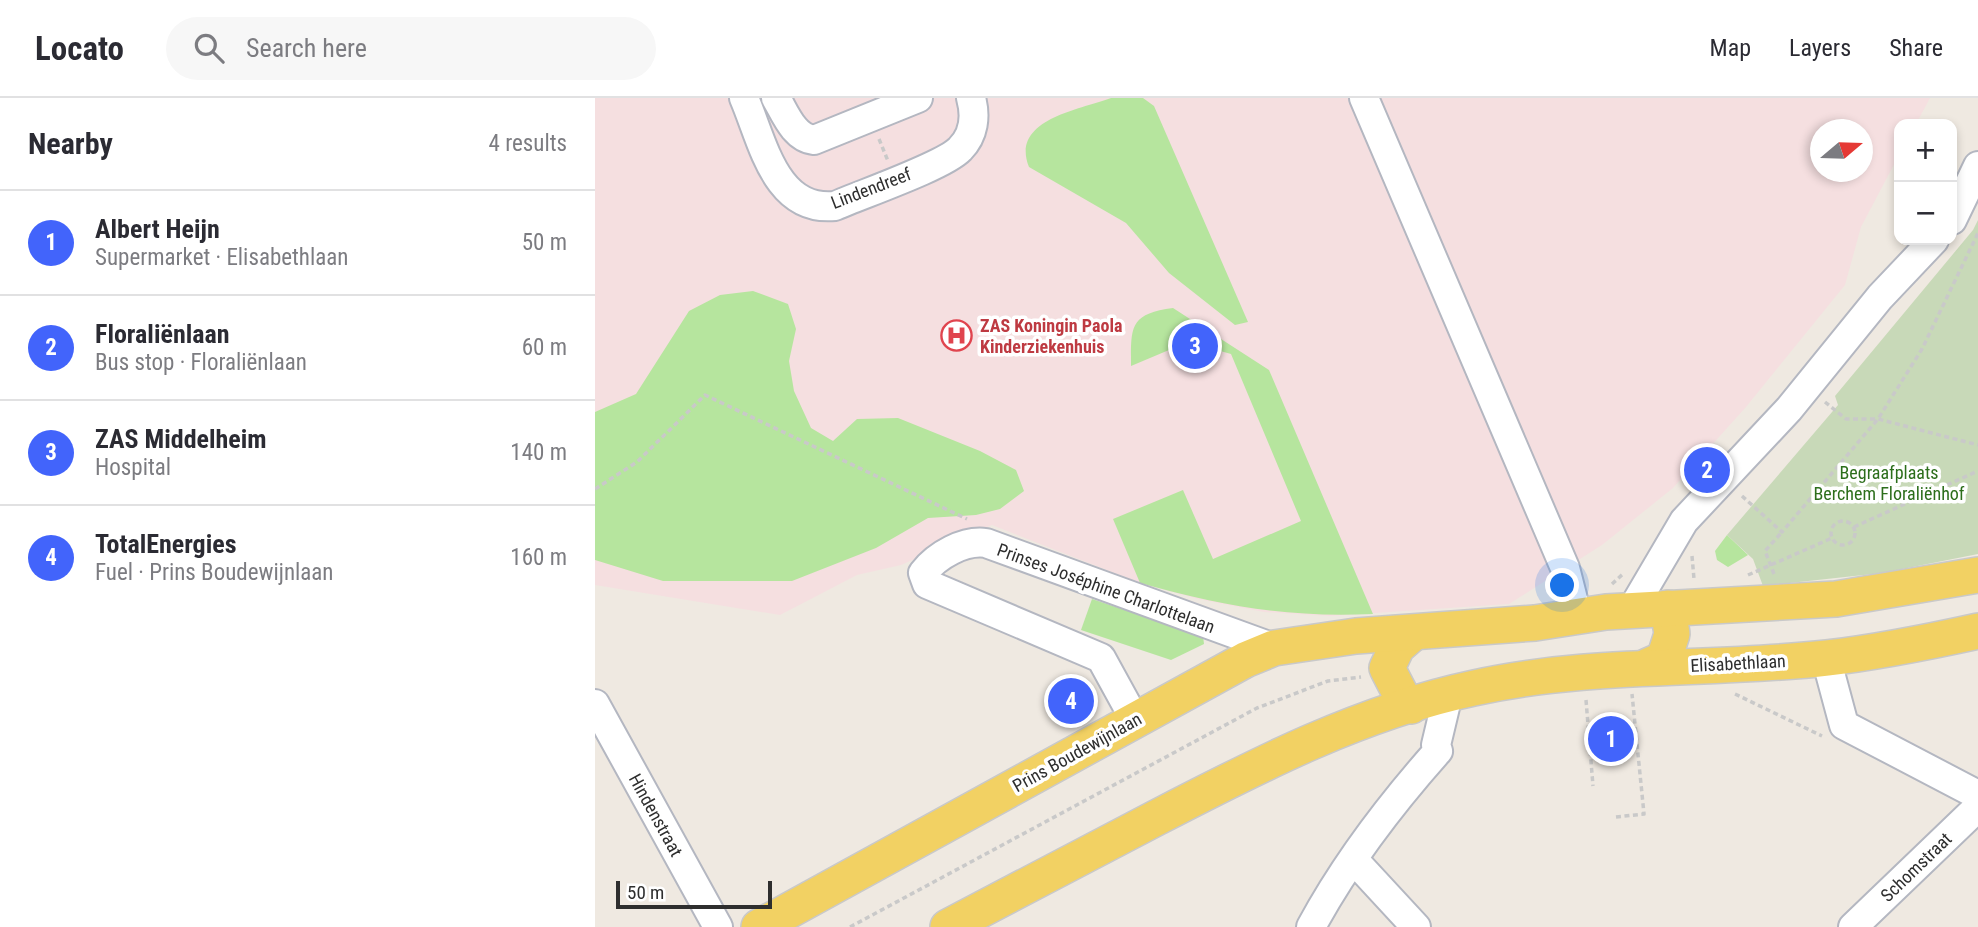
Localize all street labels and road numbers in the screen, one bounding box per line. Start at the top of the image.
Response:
street label: Lindendreef [828,163,914,213]
street label: Prinses Joséphine Charlottelaan [994,539,1218,637]
street label: Elisabethlaan [1690,650,1786,676]
street label: Prins Boudewijnlaan [1009,708,1145,796]
street label: Hindenstraat [625,770,687,860]
street label: Schomstraat [1876,828,1956,906]

